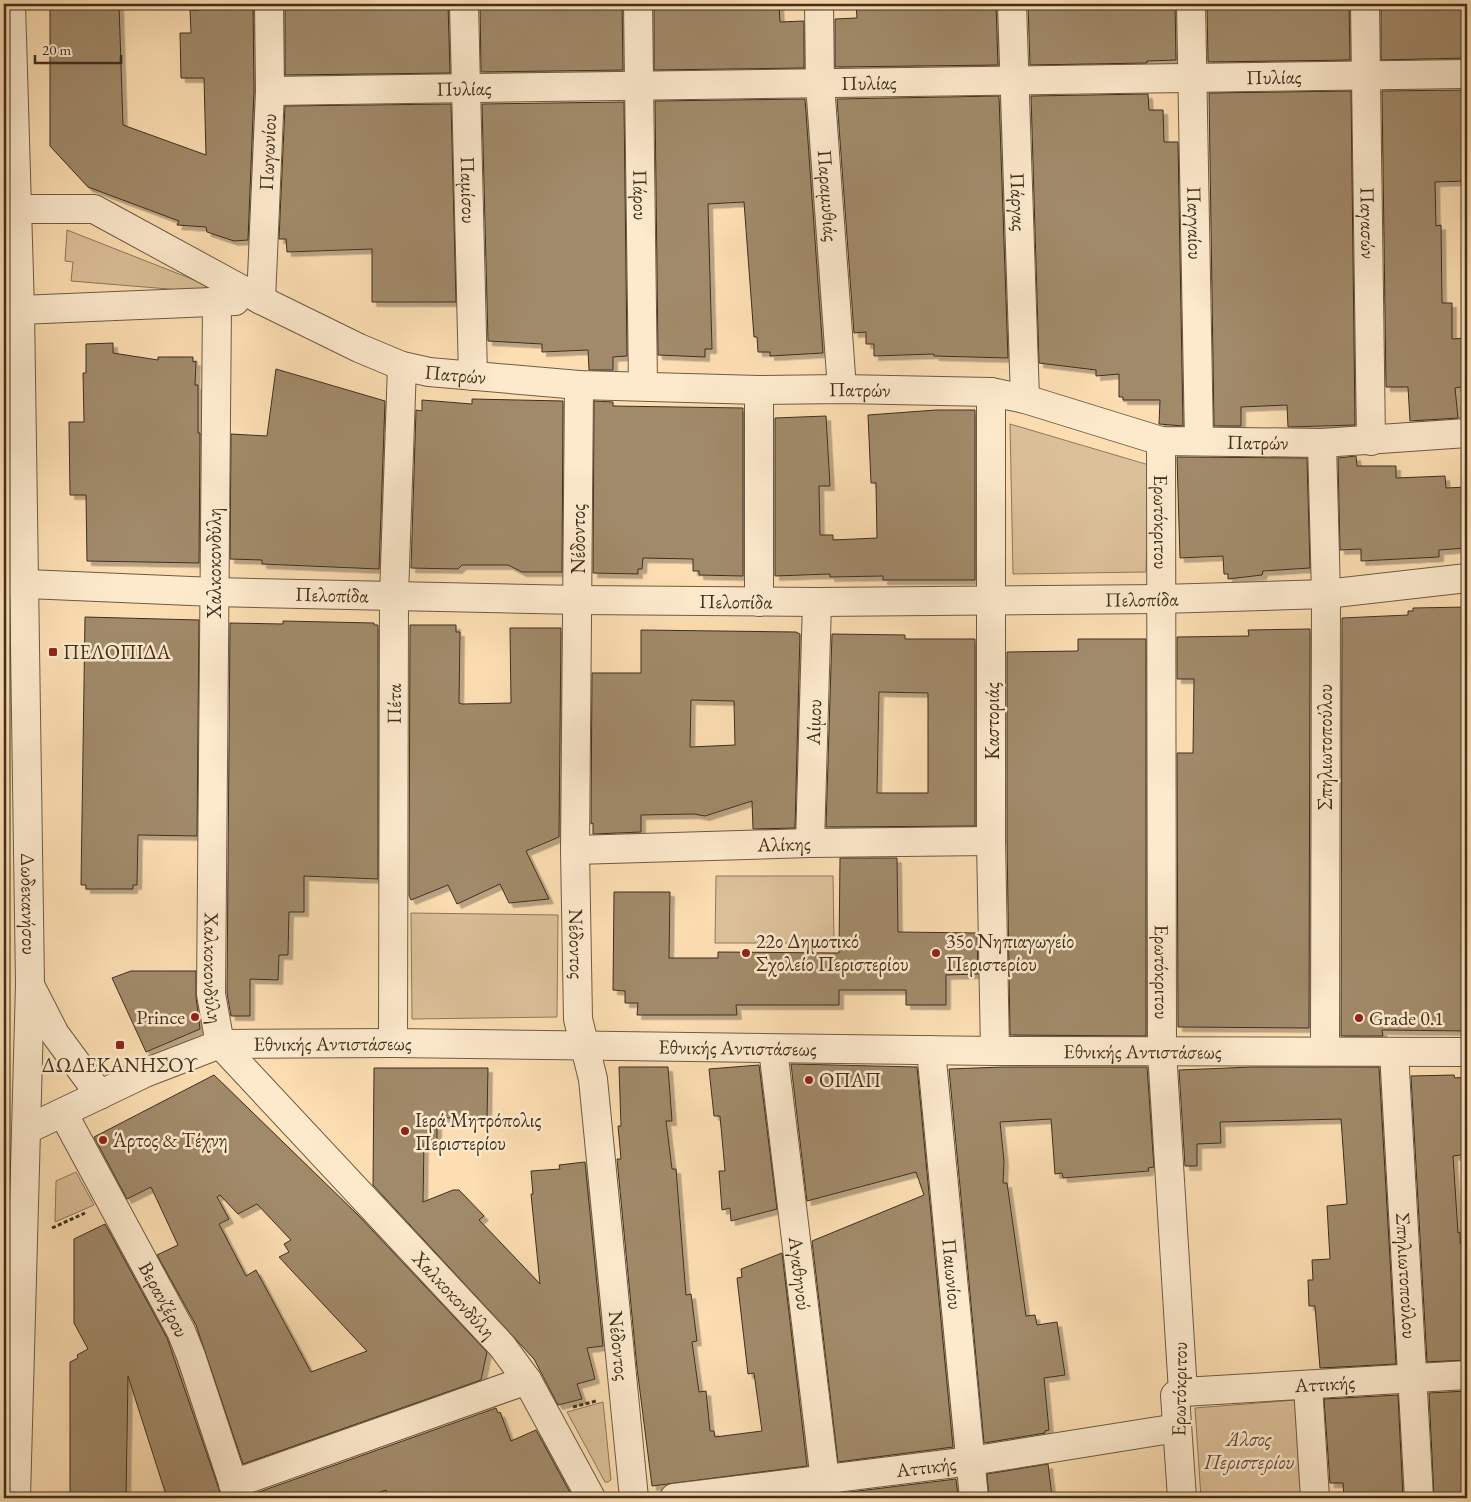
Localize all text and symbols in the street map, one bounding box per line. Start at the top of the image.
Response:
scale bar [35,32,121,64]
text: 20 m [42,40,71,59]
street label: Πυλίας [1246,63,1302,90]
street label: Πυλίας [841,69,897,96]
street label: Πυλίας [436,75,492,102]
street label: Πωγωνίου [253,113,282,191]
street label: Παραμυθιάς [812,149,844,243]
street label: Παμίσου [455,156,482,224]
street label: Πάρου [627,169,654,221]
street label: Πάργας [1005,172,1032,232]
street label: Παγγαίου [1181,186,1209,260]
street label: Παγασών [1355,187,1382,259]
street label: Πατρών [423,359,487,390]
street label: Πατρών [829,376,891,403]
street label: Πατρών [1227,429,1289,456]
street label: Ερωτόκριτου [1148,475,1174,569]
street label: Νέδοντος [565,504,591,574]
street label: Χαλκοκονδύλη [201,508,227,620]
street label: Πελοπίδα [295,581,370,608]
street label: Πελοπίδα [1105,585,1180,612]
street label: Πελοπίδα [699,588,773,615]
place label: ΠΕΛΟΠΙΔΑ [63,639,171,665]
marker: ΠΕΛΟΠΙΔΑ [47,646,59,658]
street label: Καστοριάς [979,682,1005,760]
street label: Πέτα [381,683,407,724]
street label: Σπηλιωτοπούλου [1312,684,1338,810]
street label: Αίμου [800,699,827,746]
street label: Αλίκης [756,830,811,858]
street label: Δωδεκανήσου [15,853,43,955]
street label: Νέδοντος [563,909,590,979]
street label: Χαλκοκονδύλη [198,911,229,1025]
street label: Ερωτόκριτου [1149,925,1175,1019]
place label: 22ο Δημοτικό Σχολείο Περιστερίου [756,928,909,977]
place label: 35ο Νηπιαγωγείο Περιστερίου [946,928,1074,977]
marker: 22ο Δημοτικό Σχολείο Περιστερίου [740,947,752,959]
marker: 35ο Νηπιαγωγείο Περιστερίου [930,947,942,959]
place label: Prince [136,1004,185,1030]
place label: Grade 0.1 [1369,1005,1444,1031]
marker: Prince [189,1011,201,1023]
marker: Grade 0.1 [1353,1012,1365,1024]
street label: Εθνικής Αντιστάσεως [253,1030,412,1057]
street label: Εθνικής Αντιστάσεως [658,1034,817,1062]
street label: Εθνικής Αντιστάσεως [1063,1038,1222,1064]
marker: ΔΩΔΕΚΑΝΗΣΟΥ [114,1039,126,1051]
place label: ΔΩΔΕΚΑΝΗΣΟΥ [42,1052,198,1078]
place label: ΟΠΑΠ [819,1067,881,1093]
marker: ΟΠΑΠ [803,1074,815,1086]
place label: Ιερά Μητρόπολις Περιστερίου [415,1107,542,1156]
marker: Ιερά Μητρόπολις Περιστερίου [399,1125,411,1137]
place label: Άρτος & Τέχνη [112,1127,228,1153]
marker: Άρτος & Τέχνη [97,1134,109,1146]
street label: Σπηλιωτοπούλου [1390,1212,1423,1340]
street label: Αγαθηνού [783,1234,817,1312]
street label: Παιωνίου [936,1237,969,1311]
street label: Χαλκοκονδύλη [406,1245,502,1344]
street label: Βερανζέρου [133,1257,195,1341]
street label: Νέδοντος [603,1310,635,1382]
street label: Ερωτόκριτου [1165,1341,1193,1437]
street label: Αττικής [1293,1369,1356,1398]
park label: Άλσος Περιστερίου [1203,1426,1294,1475]
street label: Αττικής [893,1450,958,1483]

